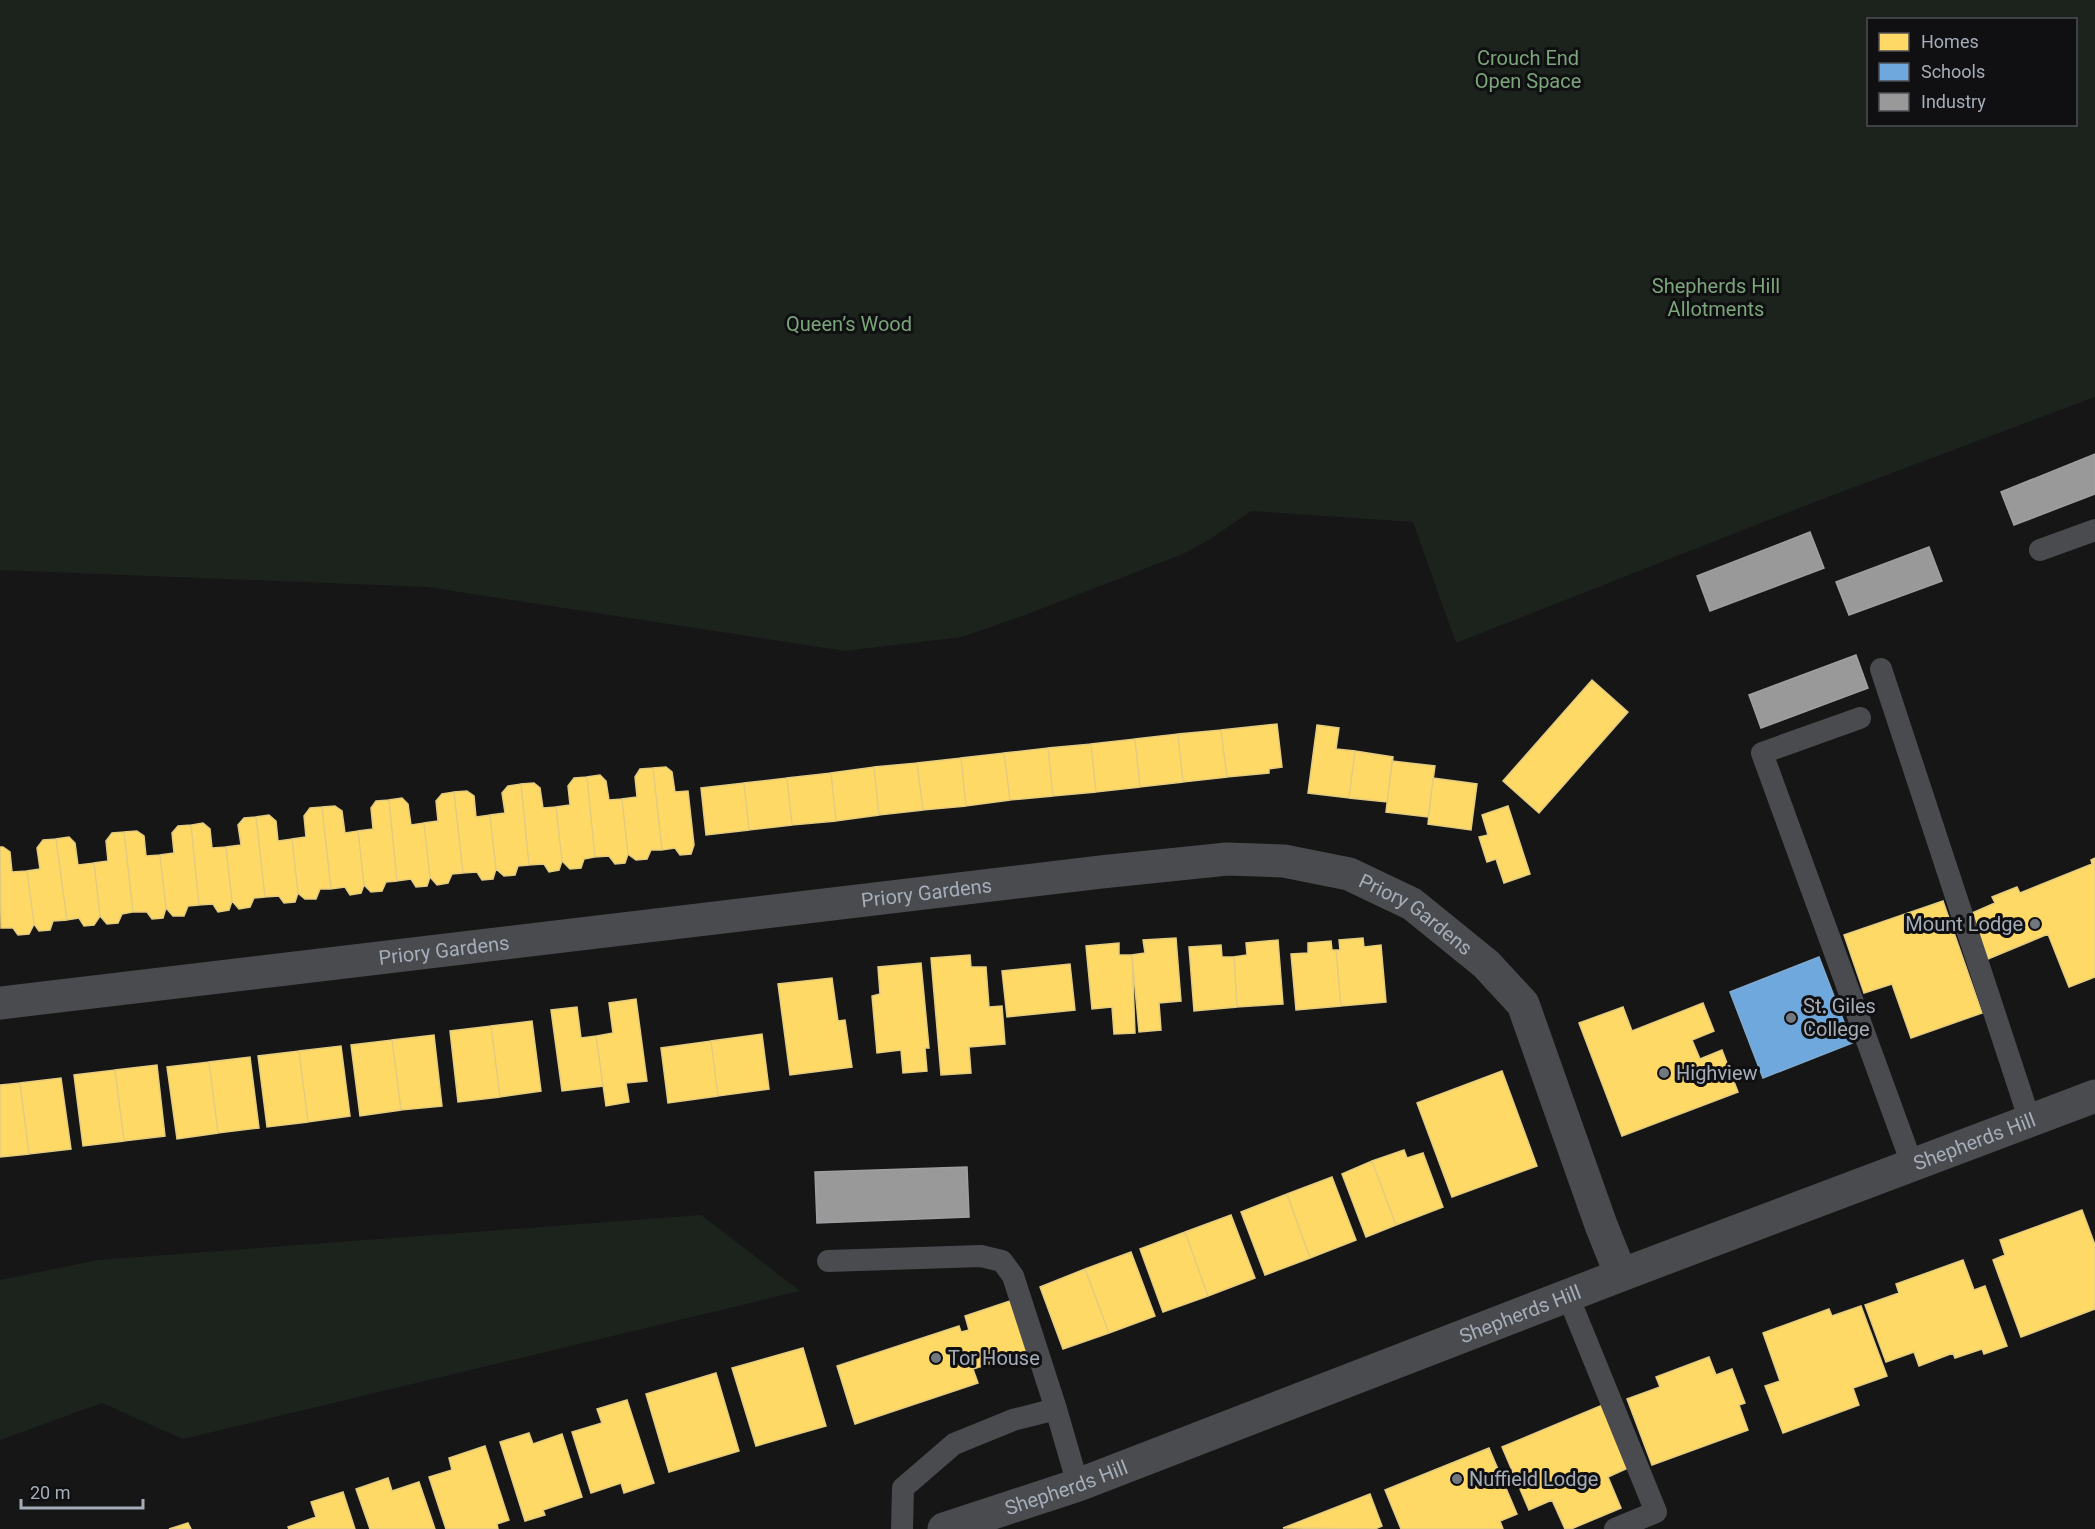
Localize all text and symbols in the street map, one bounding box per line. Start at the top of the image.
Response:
legend [1867,18,2077,126]
text: Homes [1921,31,1979,52]
park label: Crouch End Open Space [1475,46,1581,93]
text: Schools [1921,61,1985,82]
text: Industry [1921,91,1986,112]
park label: Shepherds Hill Allotments [1652,274,1780,321]
park label: Queen’s Wood [786,312,912,336]
street label: Priory Gardens [1355,869,1477,960]
street label: Priory Gardens [860,873,993,912]
place label: Mount Lodge [1905,912,2023,936]
marker: Mount Lodge [2028,917,2042,931]
street label: Priory Gardens [377,931,511,970]
place label: St. Giles College [1803,994,1876,1041]
marker: St. Giles College [1784,1011,1798,1025]
place label: Highview [1676,1061,1758,1085]
marker: Highview [1657,1066,1671,1080]
street label: Shepherds Hill [1910,1108,2039,1175]
street label: Shepherds Hill [1456,1280,1584,1348]
place label: Tor House [948,1346,1040,1370]
marker: Tor House [929,1351,943,1365]
street label: Shepherds Hill [1002,1455,1131,1520]
place label: Nuffield Lodge [1469,1467,1598,1491]
scale bar [21,1472,142,1510]
marker: Nuffield Lodge [1450,1472,1464,1486]
text: 20 m [30,1482,70,1503]

